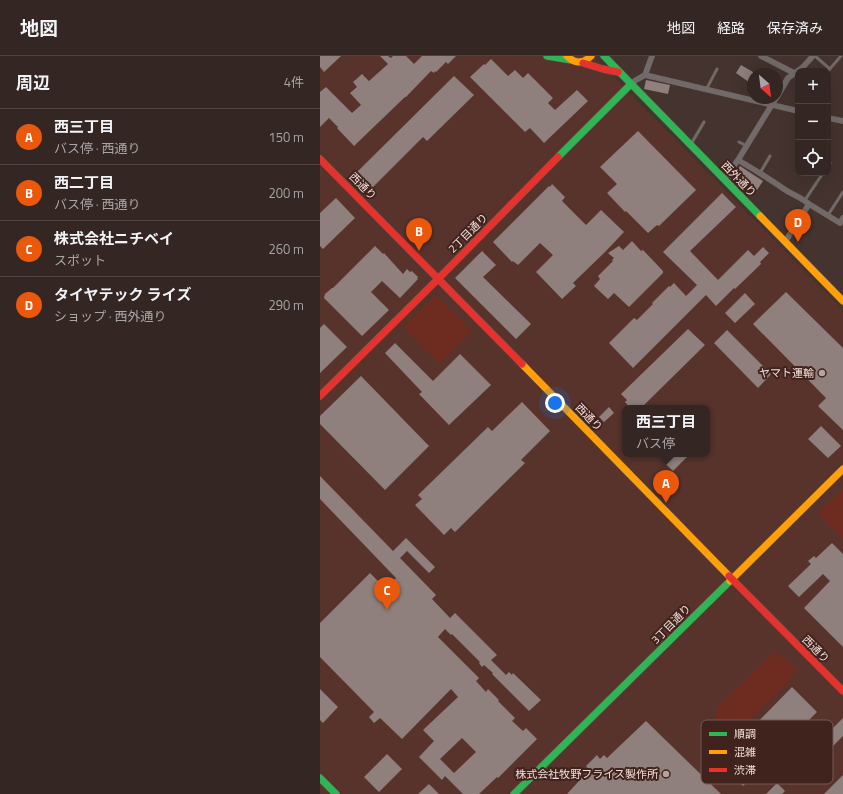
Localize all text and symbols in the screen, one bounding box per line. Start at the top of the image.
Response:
text: 地図 [20,13,58,42]
text: 地図 [667,17,695,38]
text: 経路 [717,17,745,38]
text: 保存済み [767,17,823,38]
north arrow [747,68,783,104]
map controls [795,68,831,176]
button: + [795,68,831,104]
text: 周辺 [16,70,50,96]
text: 4件 [284,72,304,92]
button: − [795,104,831,140]
text: 西三丁目 [54,115,114,138]
text: A [25,127,33,147]
text: 150 m [268,127,304,147]
text: バス停 · 西通り [54,138,141,158]
button: locate [795,140,831,176]
street label: 西外通り [718,158,760,200]
street label: 西通り [346,169,380,203]
text: 西二丁目 [54,171,114,194]
text: B [25,183,33,203]
text: 200 m [268,183,304,203]
text: バス停 · 西通り [54,194,141,214]
pin: D [785,209,811,242]
street label: 2丁目通り [445,210,491,256]
pin: B [406,218,432,251]
text: 株式会社ニチベイ [54,227,174,250]
text: C [25,239,33,259]
text: 260 m [268,239,304,259]
text: スポット [54,250,106,270]
text: タイヤテック ライズ [54,283,191,306]
text: D [25,295,33,315]
text: 290 m [268,295,304,315]
text: ショップ · 西外通り [54,306,167,326]
place label: ヤマト運輸 [759,365,814,381]
marker: ヤマト運輸 [817,368,827,378]
your location [545,393,565,413]
street label: 西通り [572,400,606,434]
popup [622,405,710,457]
text: 西三丁目 [636,410,696,433]
text: バス停 [636,433,675,453]
pin: A [653,470,679,503]
pin: C [374,577,400,610]
street label: 3丁目通り [648,601,694,647]
street label: 西通り [799,632,833,666]
legend [701,720,833,784]
text: 順調 [734,726,756,742]
text: 混雑 [734,744,756,760]
text: 渋滞 [734,762,756,778]
place label: 株式会社牧野フライス製作所 [515,766,659,782]
marker: 株式会社牧野フライス製作所 [661,769,671,779]

